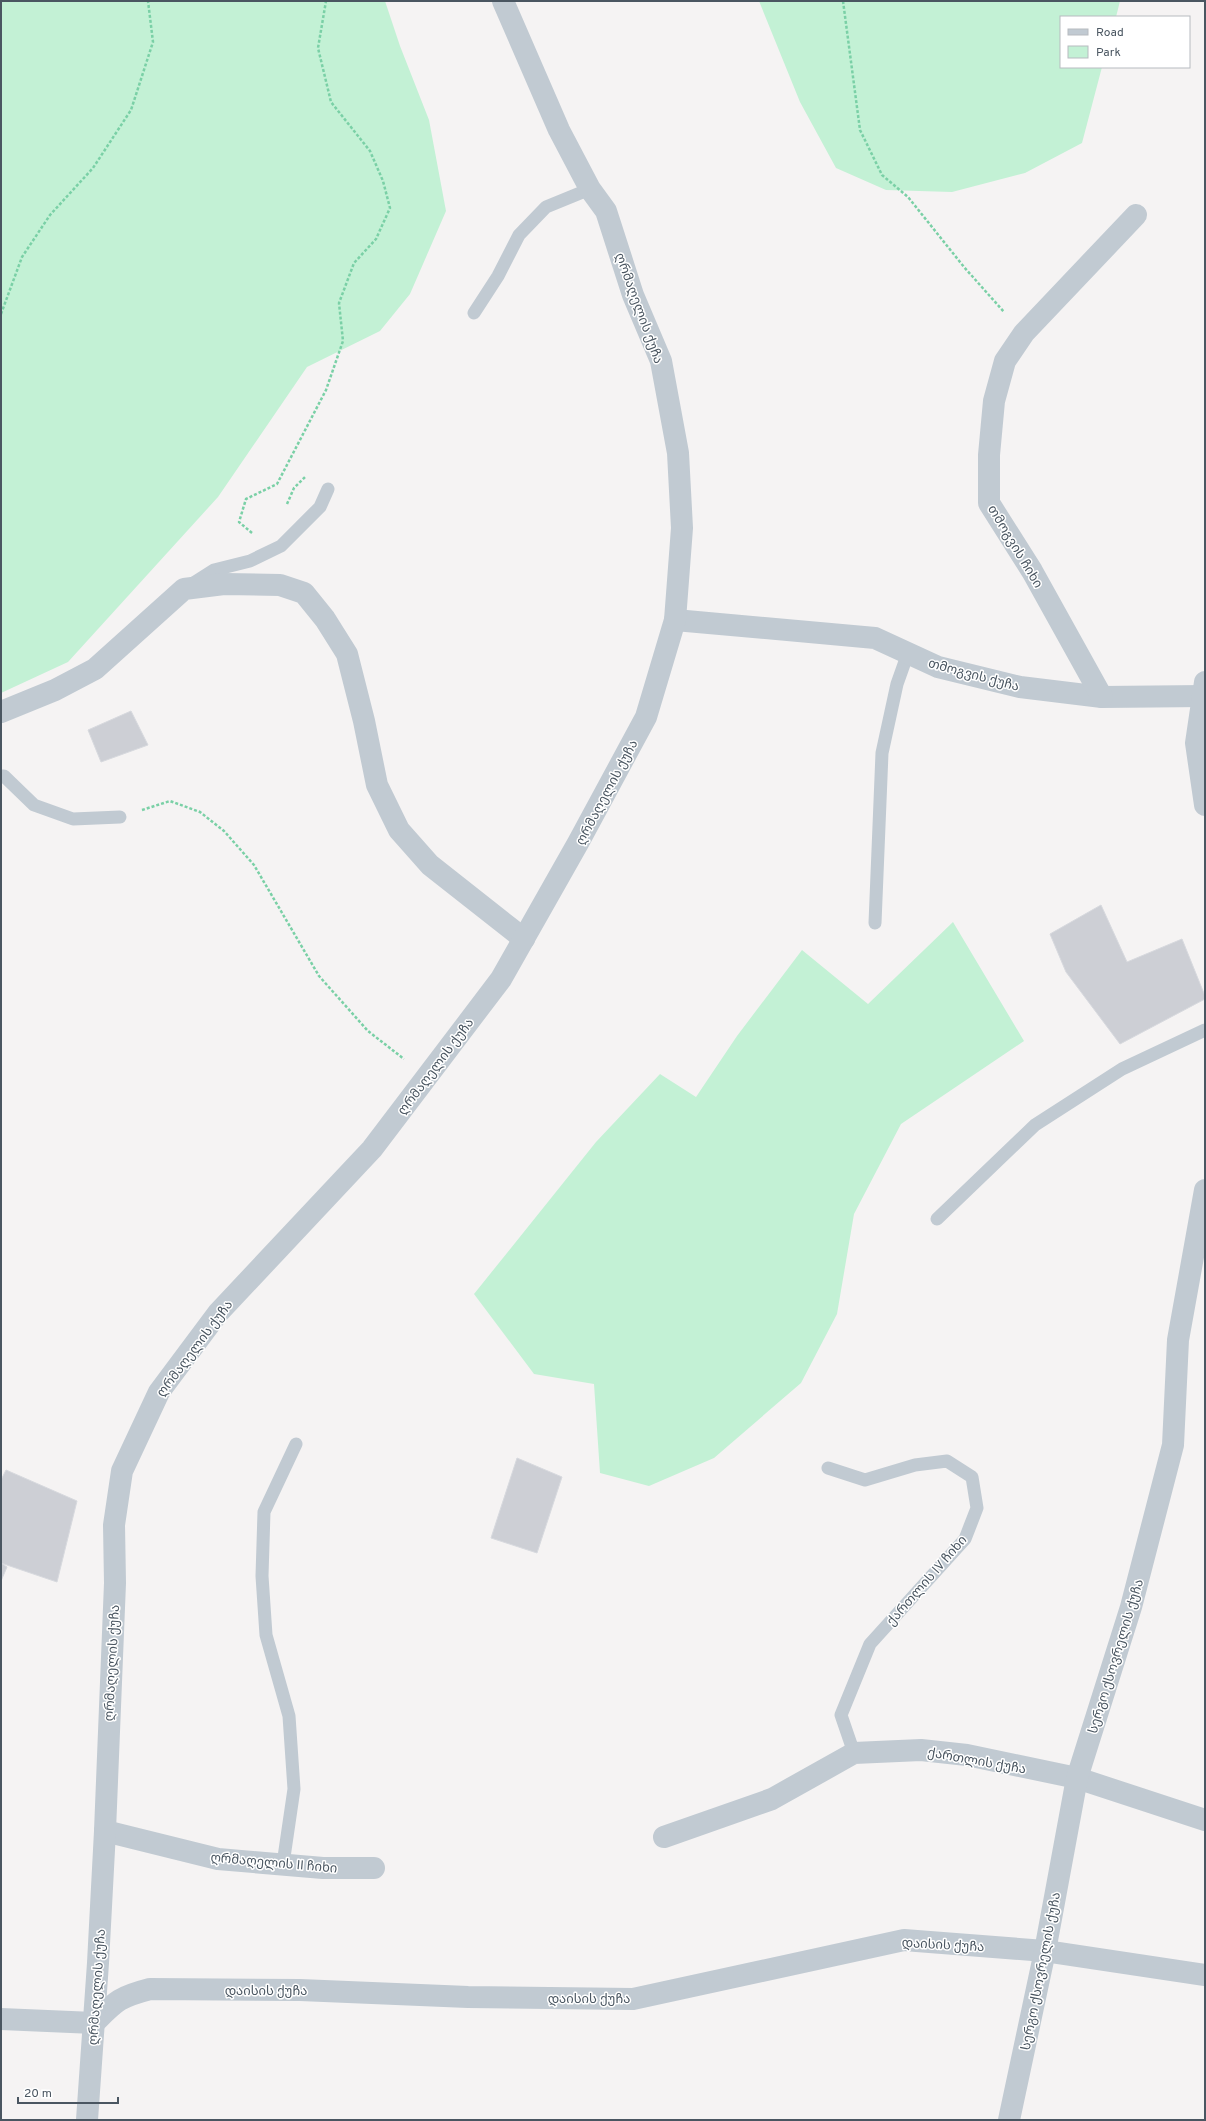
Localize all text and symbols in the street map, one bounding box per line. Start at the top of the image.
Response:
legend [1060,16,1190,68]
text: Road [1096,25,1124,41]
text: Park [1096,45,1121,61]
street label: ღრმაღელის ქუჩა [611,251,666,366]
street label: თმოგვის ჩიხი [983,503,1045,591]
street label: თმოგვის ქუჩა [926,656,1021,696]
street label: ღრმაღელის ქუჩა [573,738,642,848]
street label: ღრმაღელის ქუჩა [395,1016,478,1119]
street label: ღრმაღელის ქუჩა [154,1298,237,1401]
street label: ქართლის IV ჩიხი [884,1533,971,1630]
street label: სერგო ქსოვრელის ქუჩა [1086,1577,1148,1736]
street label: ღრმაღელის ქუჩა [102,1604,124,1722]
street label: ქართლის ქუჩა [926,1745,1027,1778]
street label: ღრმაღელის II ჩიხი [210,1850,338,1878]
street label: სერგო ქსოვრელის ქუჩა [1019,1891,1065,2052]
street label: ღრმაღელის ქუჩა [86,1928,110,2046]
street label: დაისის ქუჩა [901,1936,985,1956]
street label: დაისის ქუჩა [225,1984,307,2000]
street label: დაისის ქუჩა [548,1992,630,2008]
scale bar [18,2079,118,2105]
text: 20 m [24,2086,52,2102]

